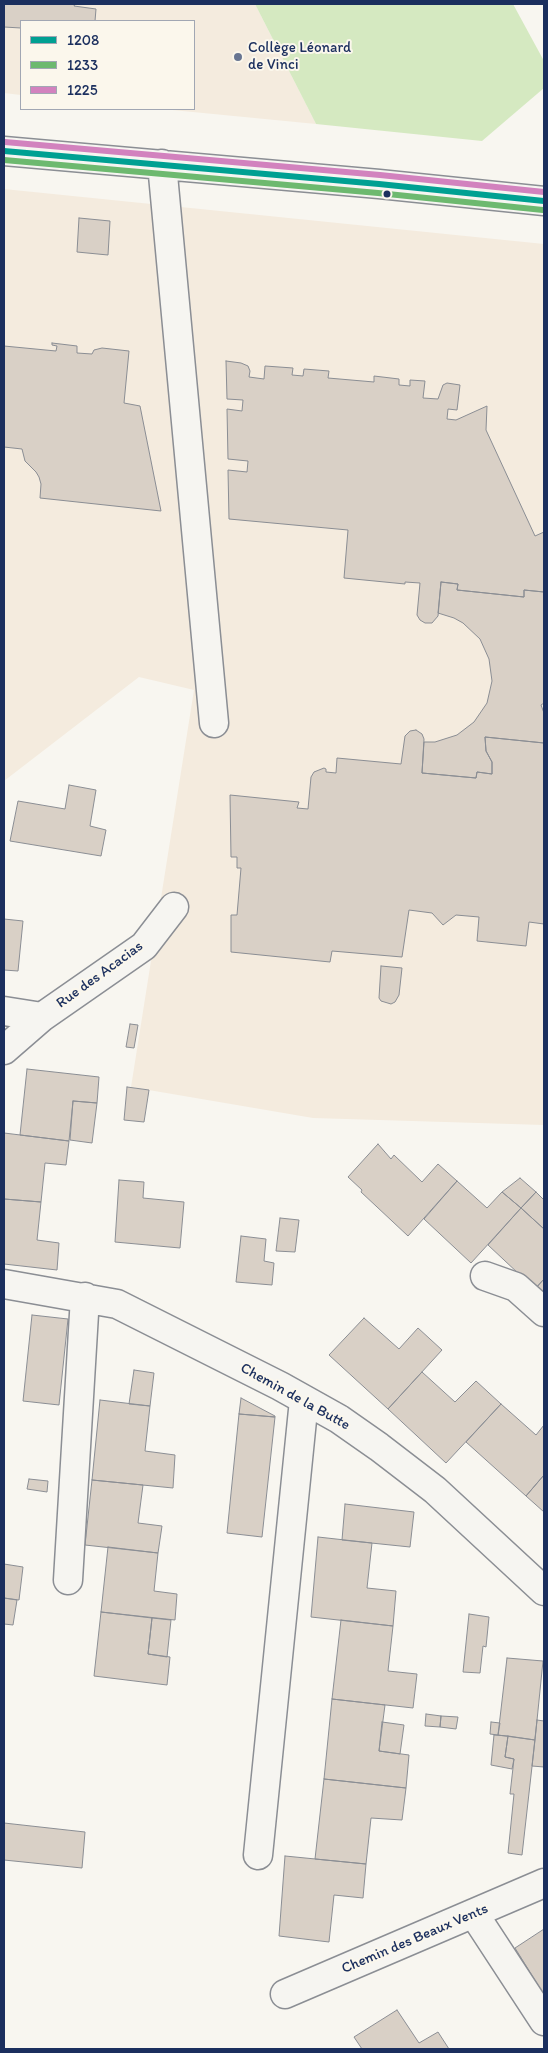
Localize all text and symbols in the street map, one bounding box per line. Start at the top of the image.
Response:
legend [20,20,195,110]
text: 1208 [67,31,99,49]
place label: Collège Léonard de Vinci [248,39,351,74]
marker: Collège Léonard de Vinci [232,51,244,63]
text: 1233 [67,56,98,74]
text: 1225 [67,81,98,99]
unlabelled marker [382,189,392,199]
street label: Rue des Acacias [53,937,147,1013]
street label: Chemin de la Butte [237,1359,353,1435]
street label: Chemin des Beaux Vents [339,1900,491,1978]

